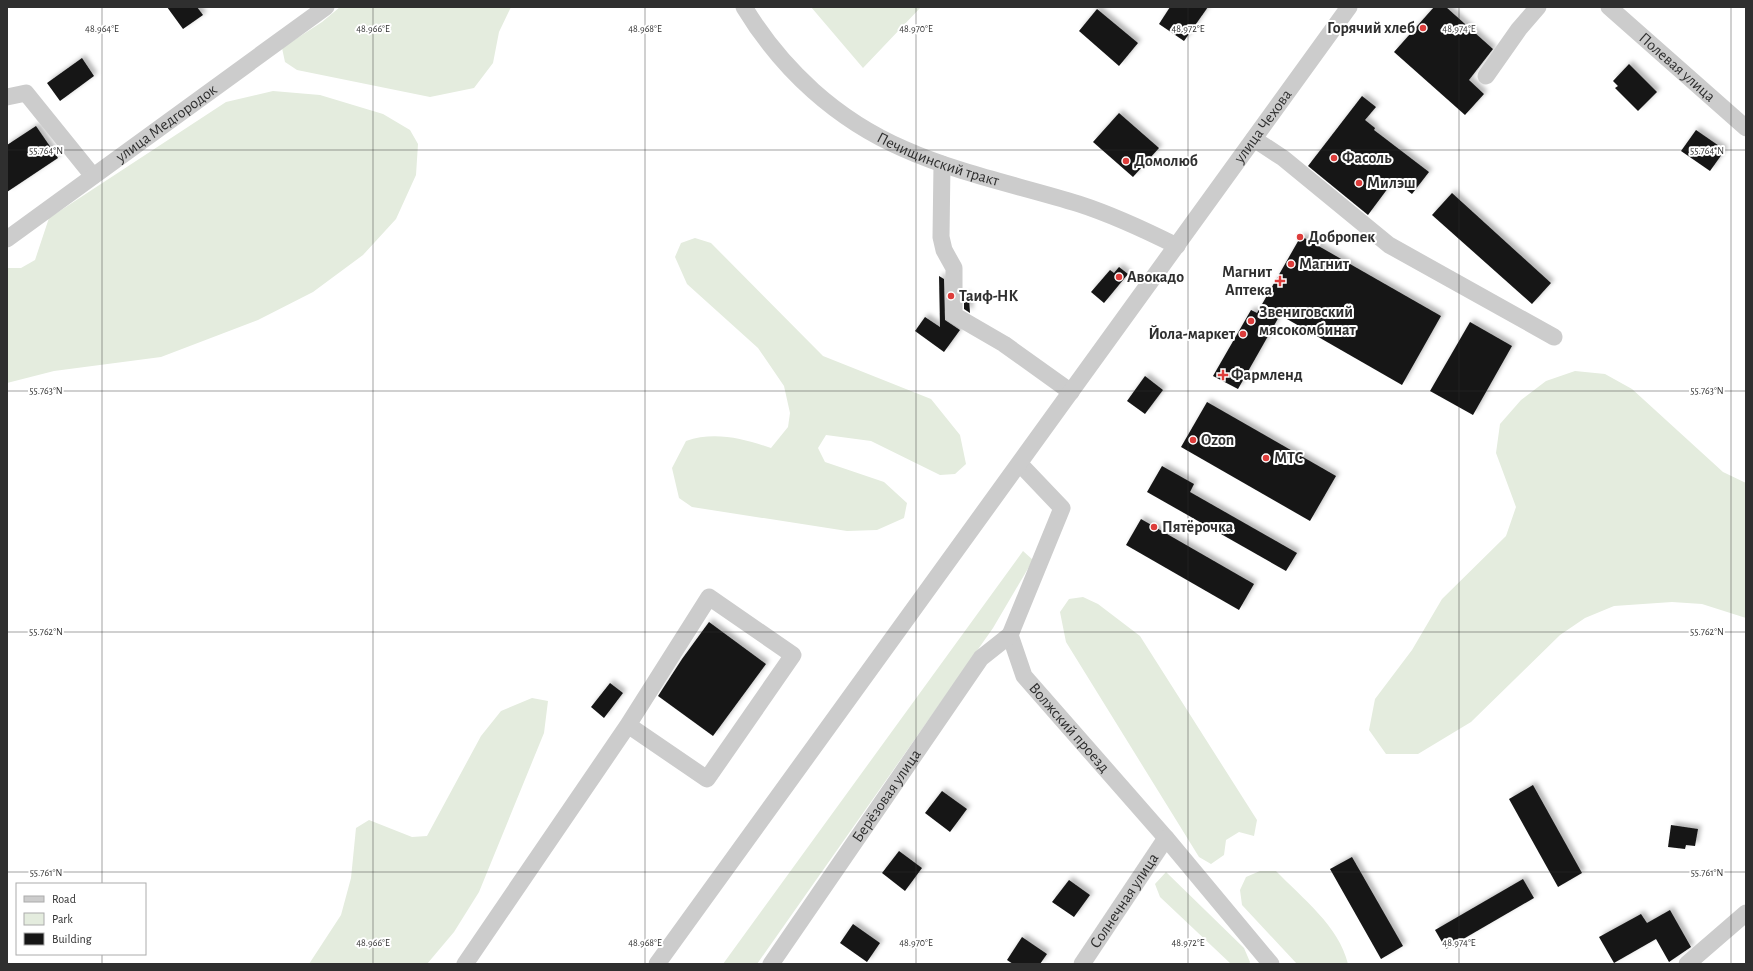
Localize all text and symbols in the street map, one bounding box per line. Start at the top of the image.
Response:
place label: Горячий хлеб [1327,20,1415,36]
marker: Горячий хлеб [1418,23,1428,33]
text: 48.964°E [85,24,119,34]
text: 48.966°E [356,24,390,34]
text: 48.968°E [628,24,662,34]
text: 48.970°E [899,24,933,34]
text: 48.972°E [1171,24,1205,34]
text: 48.974°E [1442,24,1476,34]
street label: Полевая улица [1636,30,1718,105]
street label: улица Медгородок [112,81,220,166]
street label: улица Чехова [1230,86,1295,167]
street label: Печищинский тракт [874,129,1001,189]
text: 55.764°N [29,146,63,156]
text: 55.764°N [1690,146,1724,156]
place label: Фасоль [1342,150,1392,166]
place label: Домолюб [1134,153,1198,169]
marker: Фасоль [1329,153,1339,163]
marker: Домолюб [1121,156,1131,166]
place label: Милэш [1367,175,1416,191]
marker: Милэш [1354,178,1364,188]
place label: Добропек [1308,229,1375,245]
marker: Добропек [1295,232,1305,242]
place label: Магнит [1299,256,1350,272]
marker: Магнит [1286,259,1296,269]
place label: Магнит Аптека [1222,264,1273,298]
place label: Авокадо [1127,269,1184,285]
marker: Авокадо [1114,272,1124,282]
marker: Магнит Аптека [1275,276,1285,286]
place label: Таиф-НК [959,288,1018,304]
marker: Таиф-НК [946,291,956,301]
place label: Звениговский мясокомбинат [1259,304,1356,338]
marker: Звениговский мясокомбинат [1246,316,1256,326]
place label: Йола-маркет [1148,325,1236,342]
marker: Йола-маркет [1238,329,1248,339]
place label: Фармленд [1231,367,1303,383]
marker: Фармленд [1218,370,1228,380]
text: 55.763°N [29,386,63,396]
text: 55.763°N [1690,386,1724,396]
place label: Ozon [1201,432,1234,448]
marker: Ozon [1188,435,1198,445]
place label: МТС [1274,450,1304,466]
marker: МТС [1261,453,1271,463]
place label: Пятёрочка [1162,519,1234,535]
marker: Пятёрочка [1149,522,1159,532]
text: 55.762°N [29,627,63,637]
text: 55.762°N [1690,627,1724,637]
street label: Волжский проезд [1026,680,1113,775]
street label: Берёзовая улица [849,746,924,845]
street label: Солнечная улица [1087,850,1162,951]
text: 55.761°N [30,868,62,878]
text: 55.761°N [1691,868,1723,878]
legend [16,883,146,955]
text: Road [52,893,76,905]
text: Park [52,913,73,925]
text: Building [52,933,92,945]
text: 48.966°E [356,938,390,948]
text: 48.968°E [628,938,662,948]
text: 48.970°E [899,938,933,948]
text: 48.972°E [1171,938,1205,948]
text: 48.974°E [1442,938,1476,948]

